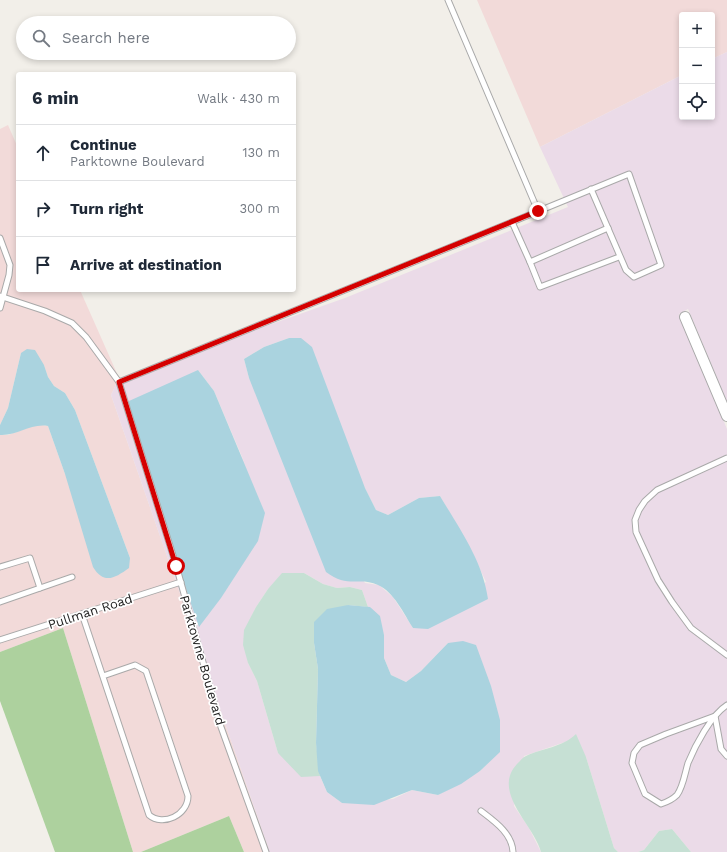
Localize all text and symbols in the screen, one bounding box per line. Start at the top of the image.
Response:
map controls [679,12,715,120]
button: + [679,12,715,48]
search box [16,16,296,60]
icon: search [30,27,52,49]
text: Search here [62,29,150,47]
button: − [679,48,715,84]
button: locate [679,84,715,120]
text: 6 min [32,88,79,108]
text: Walk · 430 m [197,91,280,106]
text: Continue [70,136,137,154]
icon: ahead [32,142,54,164]
text: 130 m [242,145,280,160]
text: Parktowne Boulevard [70,154,205,169]
icon: right [32,198,54,220]
text: Turn right [70,200,143,218]
text: 300 m [239,201,280,216]
route end [529,202,547,220]
icon: arrive [32,254,54,276]
text: Arrive at destination [70,256,222,274]
route start [167,557,185,575]
street label: Pullman Road [46,591,134,632]
street label: Parktowne Boulevard [177,593,228,727]

